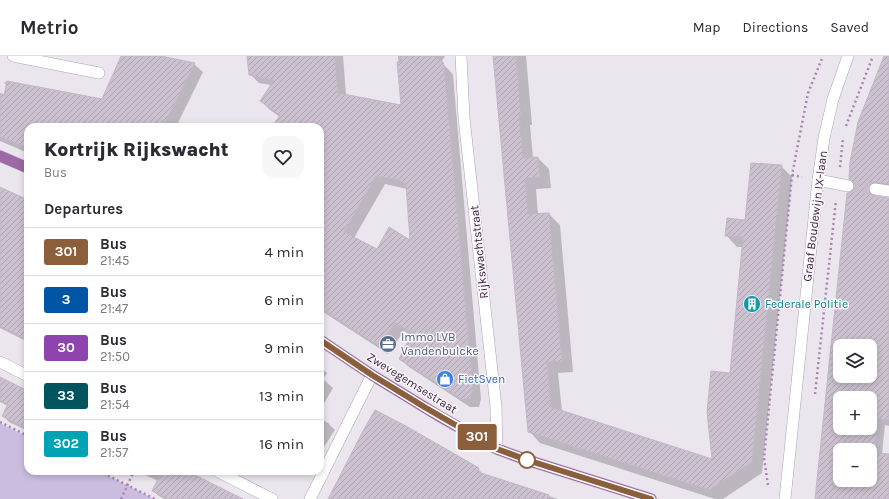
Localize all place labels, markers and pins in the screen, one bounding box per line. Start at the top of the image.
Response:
building icon: Federale Politie [742,294,762,314]
place label: Federale Politie [765,297,848,311]
place label: Immo LVB Vandenbulcke [401,330,479,358]
office icon: Immo LVB Vandenbulcke [378,334,398,354]
shop icon: FietSven [435,369,455,389]
place label: FietSven [458,372,505,386]
unlabelled marker [518,451,536,469]

